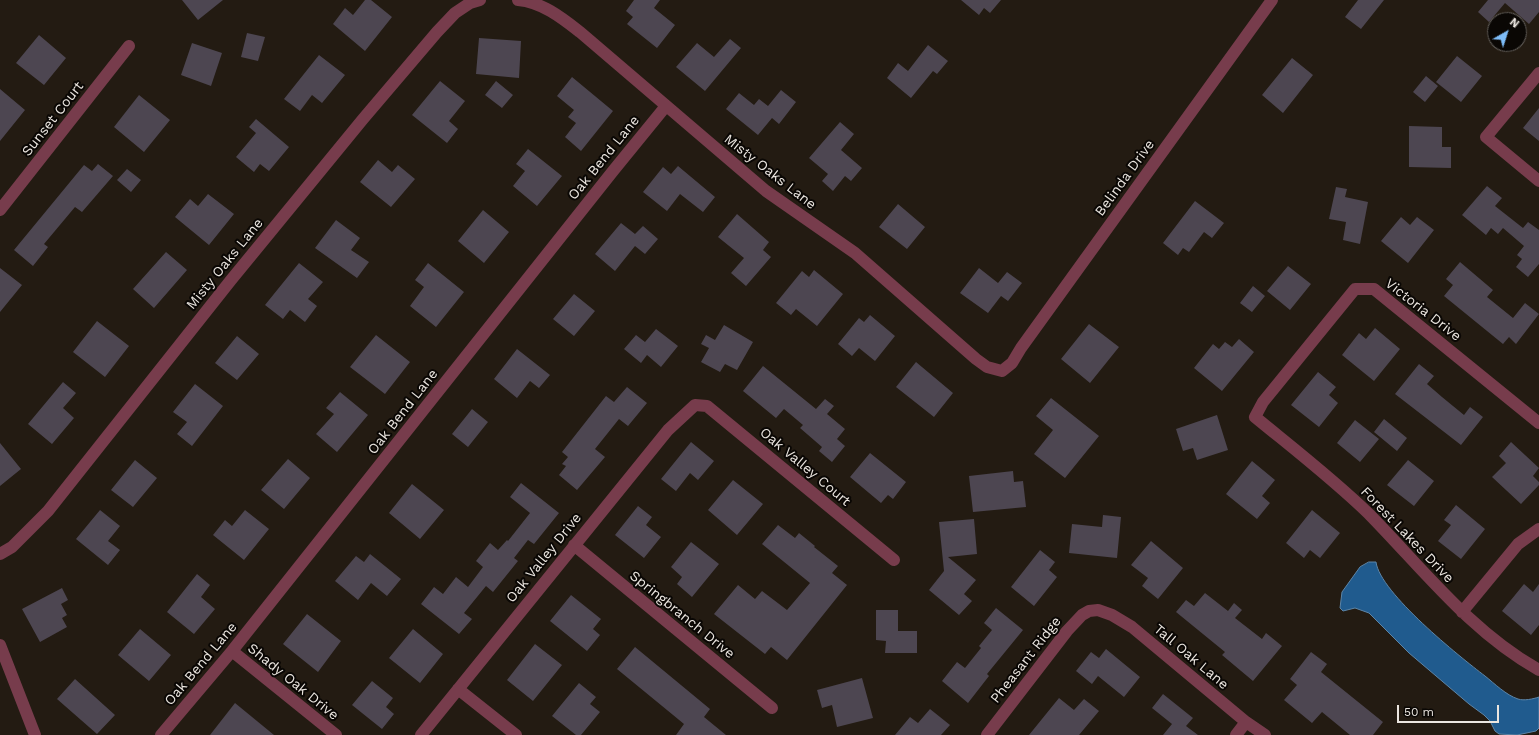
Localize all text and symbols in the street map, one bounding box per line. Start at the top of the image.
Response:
north arrow [1487,12,1527,52]
text: N [1507,15,1521,31]
street label: Sunset Court [19,78,87,160]
street label: Oak Bend Lane [565,112,643,204]
street label: Misty Oaks Lane [721,131,819,213]
street label: Belinda Drive [1092,137,1158,219]
street label: Misty Oaks Lane [183,215,267,313]
street label: Victoria Drive [1382,275,1464,345]
street label: Oak Bend Lane [364,366,442,458]
street label: Oak Valley Court [756,424,854,510]
street label: Forest Lakes Drive [1357,484,1457,586]
street label: Oak Valley Drive [503,510,585,606]
street label: Springbranch Drive [626,567,738,663]
street label: Pheasant Ridge [987,613,1065,707]
street label: Oak Bend Lane [161,619,241,709]
street label: Tall Oak Lane [1150,621,1232,693]
street label: Shady Oak Drive [244,640,342,724]
scale bar [1399,697,1501,723]
text: 50 m [1404,705,1434,719]

